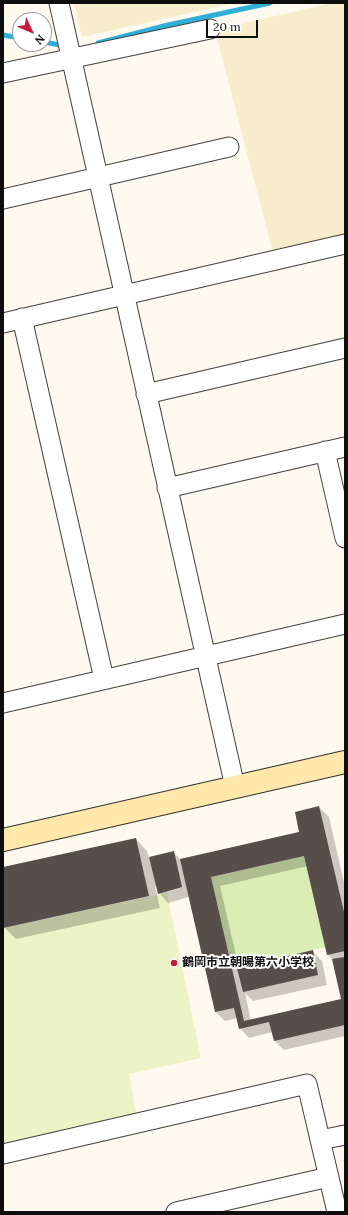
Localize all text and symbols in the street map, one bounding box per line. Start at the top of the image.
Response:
north arrow [12,12,52,52]
scale bar [208,12,260,38]
text: 20 m [213,19,241,34]
text: N [32,32,48,48]
place label: 鶴岡市立朝暘第六小学校 [182,956,314,970]
marker: 鶴岡市立朝暘第六小学校 [169,958,179,968]

